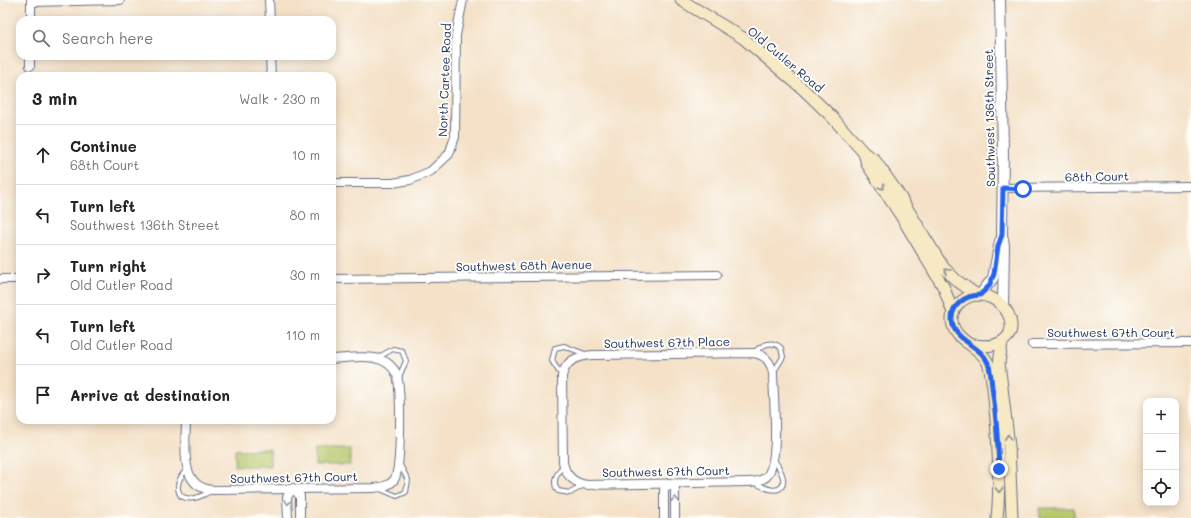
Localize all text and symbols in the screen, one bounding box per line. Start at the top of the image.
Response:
search box [16,16,336,60]
street label: North Cartee Road [434,22,454,137]
street label: Old Cutler Road [745,22,828,96]
icon: search [30,27,52,49]
text: Search here [62,28,153,48]
street label: Southwest 136th Street [980,49,998,187]
text: 3 min [32,87,77,109]
text: Walk · 230 m [239,90,320,107]
text: Continue [70,136,137,156]
icon: ahead [32,144,54,166]
text: 10 m [292,146,320,163]
text: 68th Court [70,156,139,173]
street label: 68th Court [1065,167,1129,185]
route start [1014,180,1032,198]
one-way arrow [877,183,885,190]
text: Turn left [70,196,135,216]
icon: left [32,204,54,226]
text: 80 m [290,206,320,223]
text: Southwest 136th Street [70,216,219,233]
text: Turn right [70,256,147,276]
street label: Southwest 68th Avenue [456,256,592,274]
icon: right [32,264,54,286]
text: 30 m [290,266,320,283]
one-way arrow [944,268,951,276]
text: Old Cutler Road [70,276,172,293]
text: Turn left [70,316,135,336]
icon: left [32,324,54,346]
street label: Southwest 67th Court [1047,324,1175,340]
text: 110 m [286,326,320,343]
street label: Southwest 67th Place [604,333,730,351]
text: Old Cutler Road [70,336,172,353]
icon: arrive [32,384,54,406]
text: Arrive at destination [70,385,230,405]
map controls [1143,398,1179,506]
button: + [1143,398,1179,434]
one-way arrow [1004,434,1013,440]
button: − [1143,434,1179,470]
route end [990,460,1008,478]
street label: Southwest 67th Court [602,462,730,480]
street label: Southwest 67th Court [230,468,358,486]
button: locate [1143,470,1179,506]
one-way arrow [994,487,1003,493]
one-way arrow [671,496,679,502]
one-way arrow [283,499,292,506]

